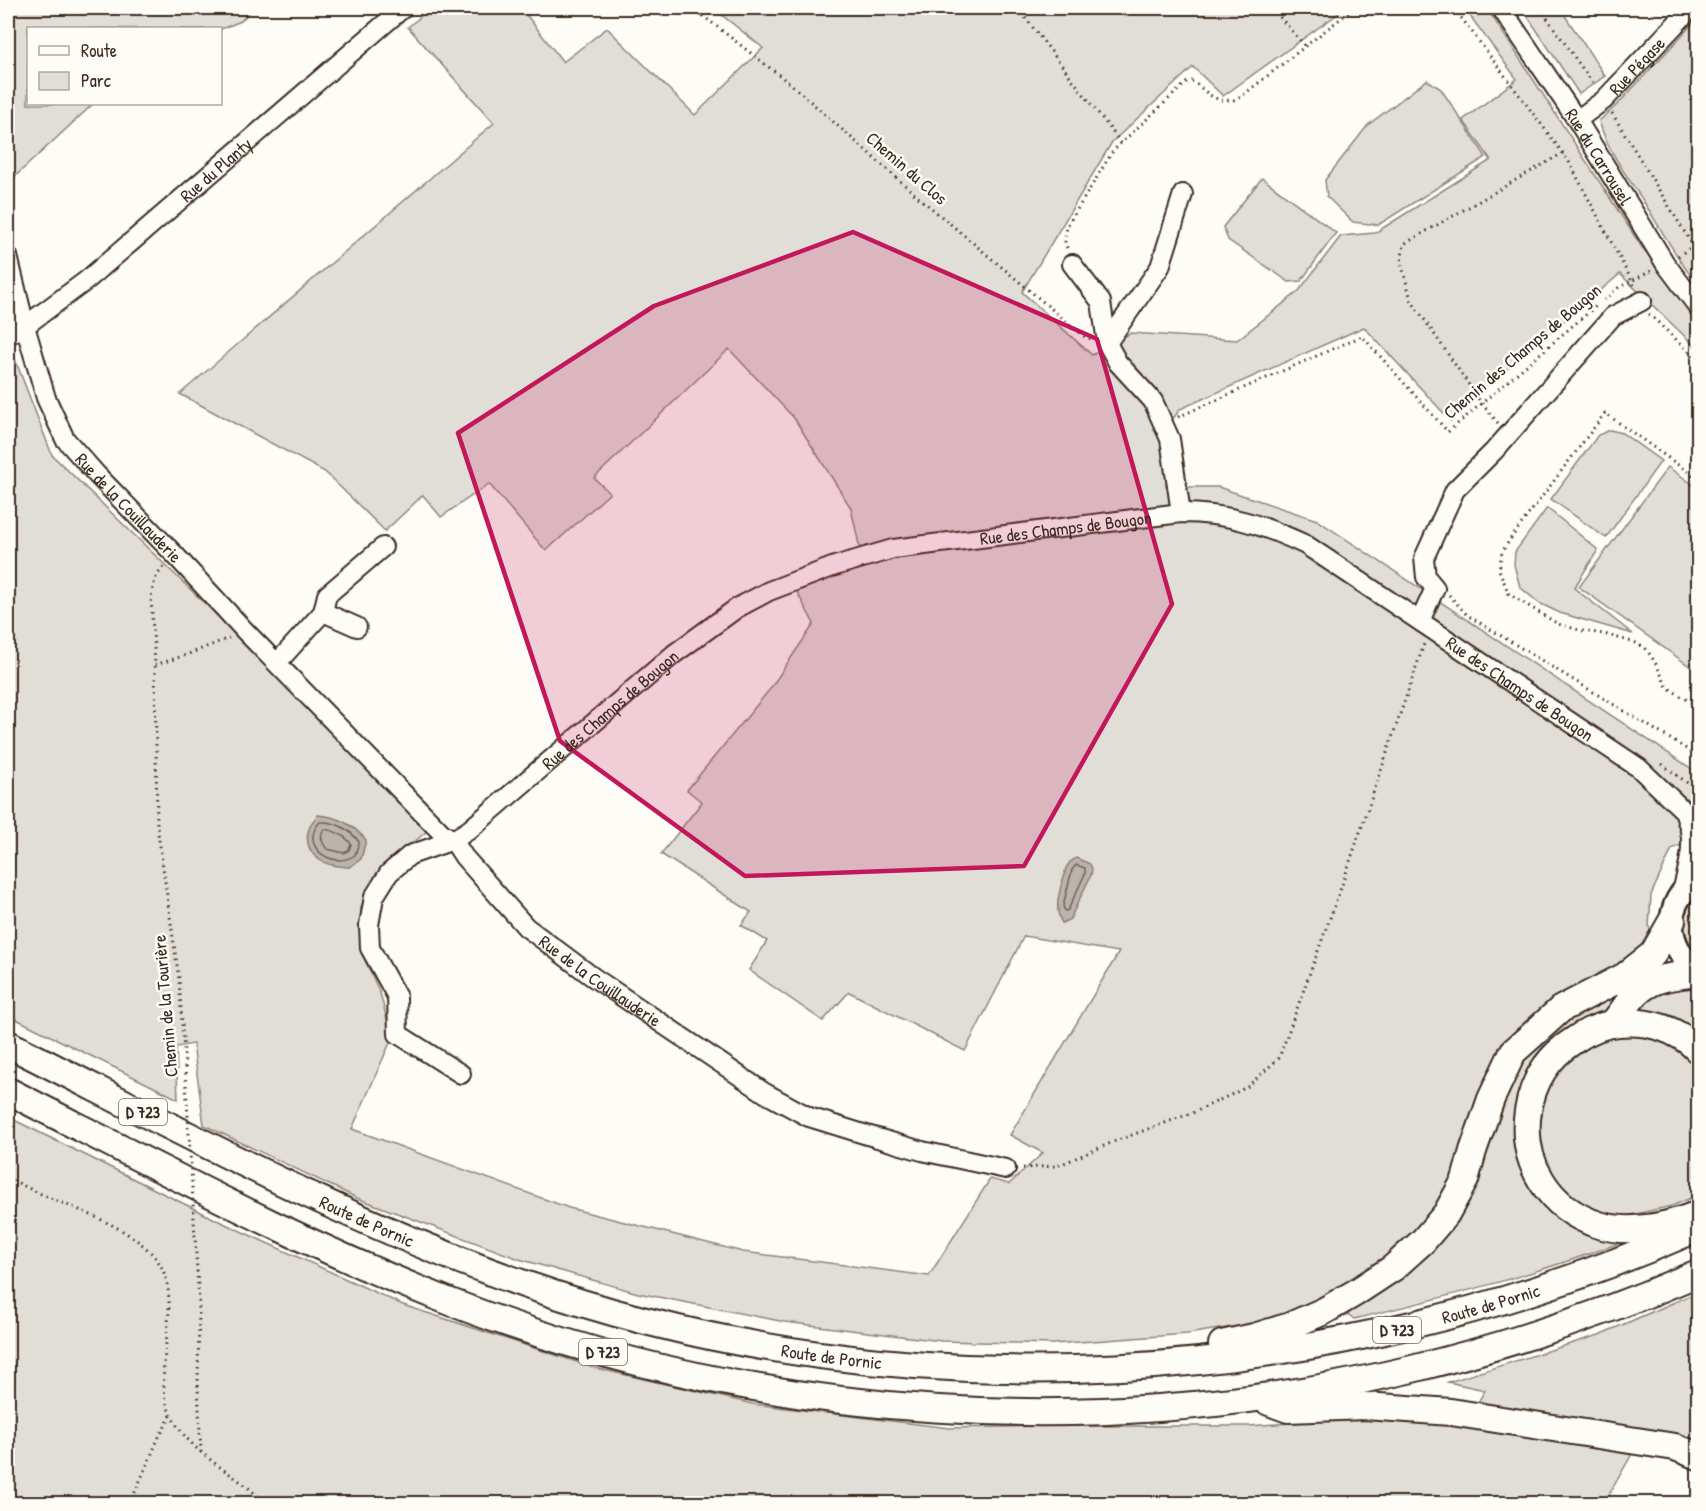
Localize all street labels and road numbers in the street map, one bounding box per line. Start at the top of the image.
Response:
street label: Rue Pégase [1603,31,1670,100]
street label: Rue du Carrousel [1560,103,1639,210]
street label: Chemin du Clos [861,126,953,210]
street label: Rue du Planty [174,131,257,207]
street label: Chemin des Champs de Bougon [1438,277,1606,425]
street label: Rue de la Couillauderie [70,447,188,568]
street label: Rue des Champs de Bougon [978,504,1153,551]
street label: Rue des Champs de Bougon [1441,630,1599,747]
street label: Rue des Champs de Bougon [536,643,684,775]
street label: Rue de la Couillauderie [534,929,666,1032]
street label: Chemin de la Tourière [146,934,184,1078]
road number: D 723 [119,1099,167,1125]
street label: Route de Pornic [316,1189,418,1252]
street label: Route de Pornic [1439,1277,1543,1329]
road number: D 723 [1373,1317,1421,1343]
street label: Route de Pornic [780,1337,883,1375]
road number: D 723 [579,1339,627,1365]

